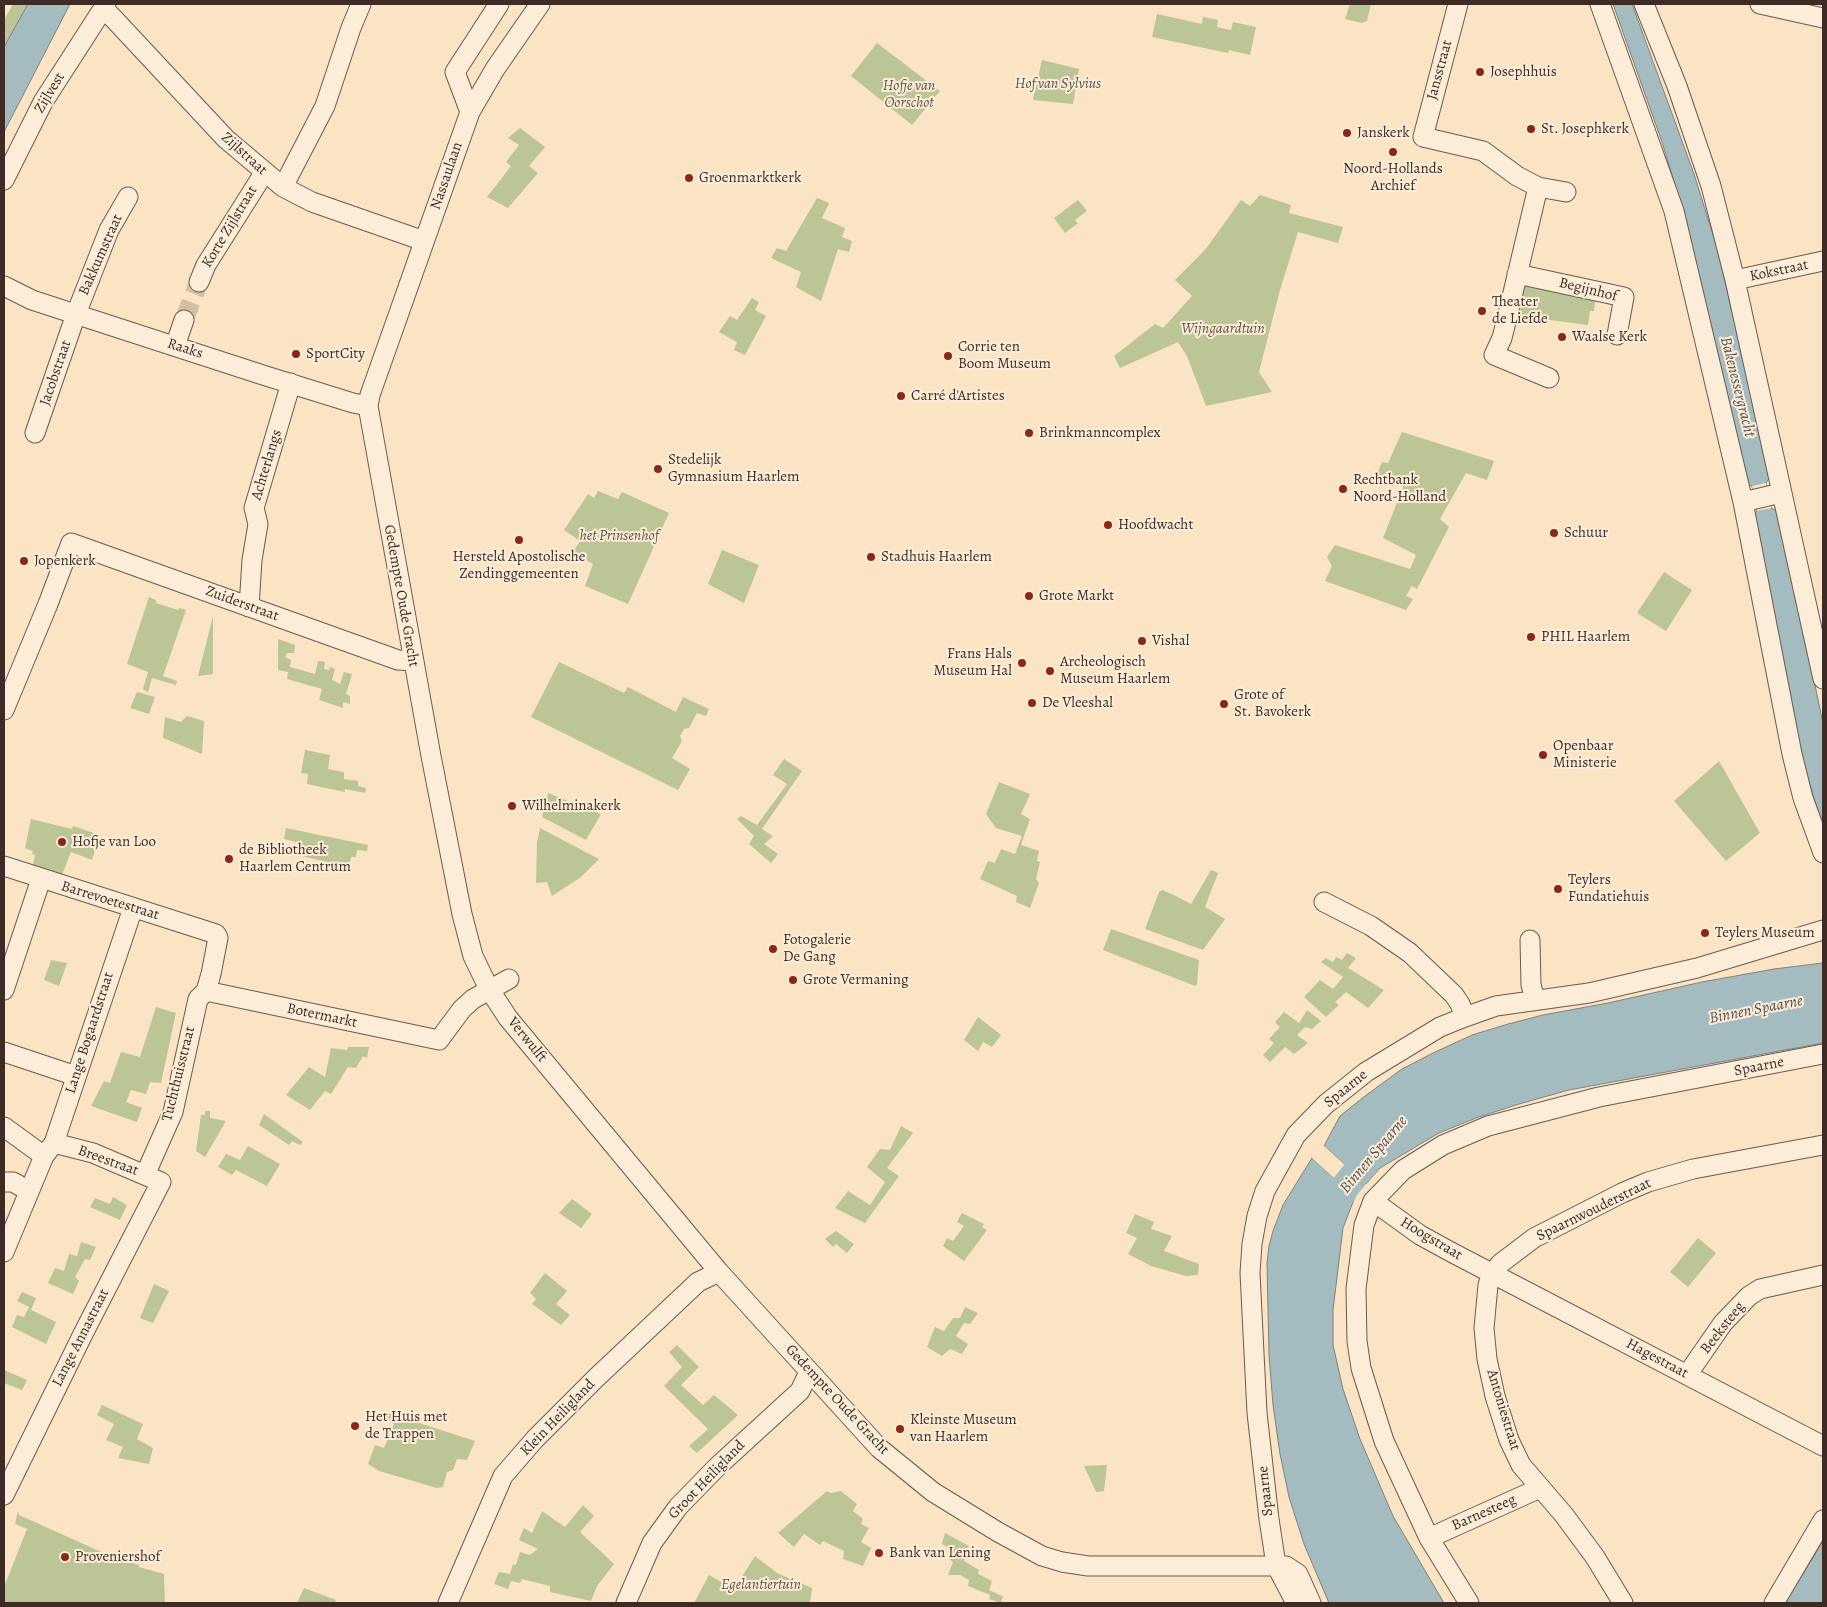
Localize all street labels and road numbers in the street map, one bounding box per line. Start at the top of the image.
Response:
street label: Jansstraat [1423,38,1457,102]
street label: Zijlvest [31,69,69,117]
street label: Zijlstraat [217,129,271,179]
street label: Nassaulaan [427,140,467,212]
street label: Korte Zijlstraat [198,183,262,271]
street label: Bakkumstraat [75,212,127,298]
street label: Kokstraat [1748,256,1810,286]
street label: Begijnhof [1557,274,1619,306]
street label: Raaks [165,335,205,363]
street label: Jacobstraat [36,338,76,408]
street label: Achterlangs [248,428,286,502]
street label: Gedempte Oude Gracht [380,523,422,669]
street label: Zuiderstraat [203,582,281,626]
street label: Barrevoetestraat [59,878,161,924]
street label: Lange Bogaardstraat [62,970,118,1096]
street label: Botermarkt [285,1000,359,1032]
street label: Verwulft [503,1014,551,1066]
street label: Tuchthuisstraat [159,1025,199,1123]
street label: Spaarne [1732,1053,1786,1081]
street label: Spaarne [1321,1066,1371,1112]
street label: Breestraat [75,1142,141,1180]
street label: Spaarnwouderstraat [1534,1174,1654,1246]
street label: Hoogstraat [1397,1214,1465,1264]
street label: Lange Annastraat [49,1286,113,1390]
street label: Beeksteeg [1697,1298,1749,1358]
street label: Hagestraat [1623,1335,1691,1383]
street label: Gedempte Oude Gracht [781,1341,893,1459]
street label: Antoniestraat [1482,1367,1524,1453]
street label: Klein Heiligland [517,1376,599,1460]
street label: Groot Heiligland [665,1437,749,1523]
street label: Spaarne [1254,1465,1278,1517]
street label: Barnesteeg [1449,1491,1519,1535]

